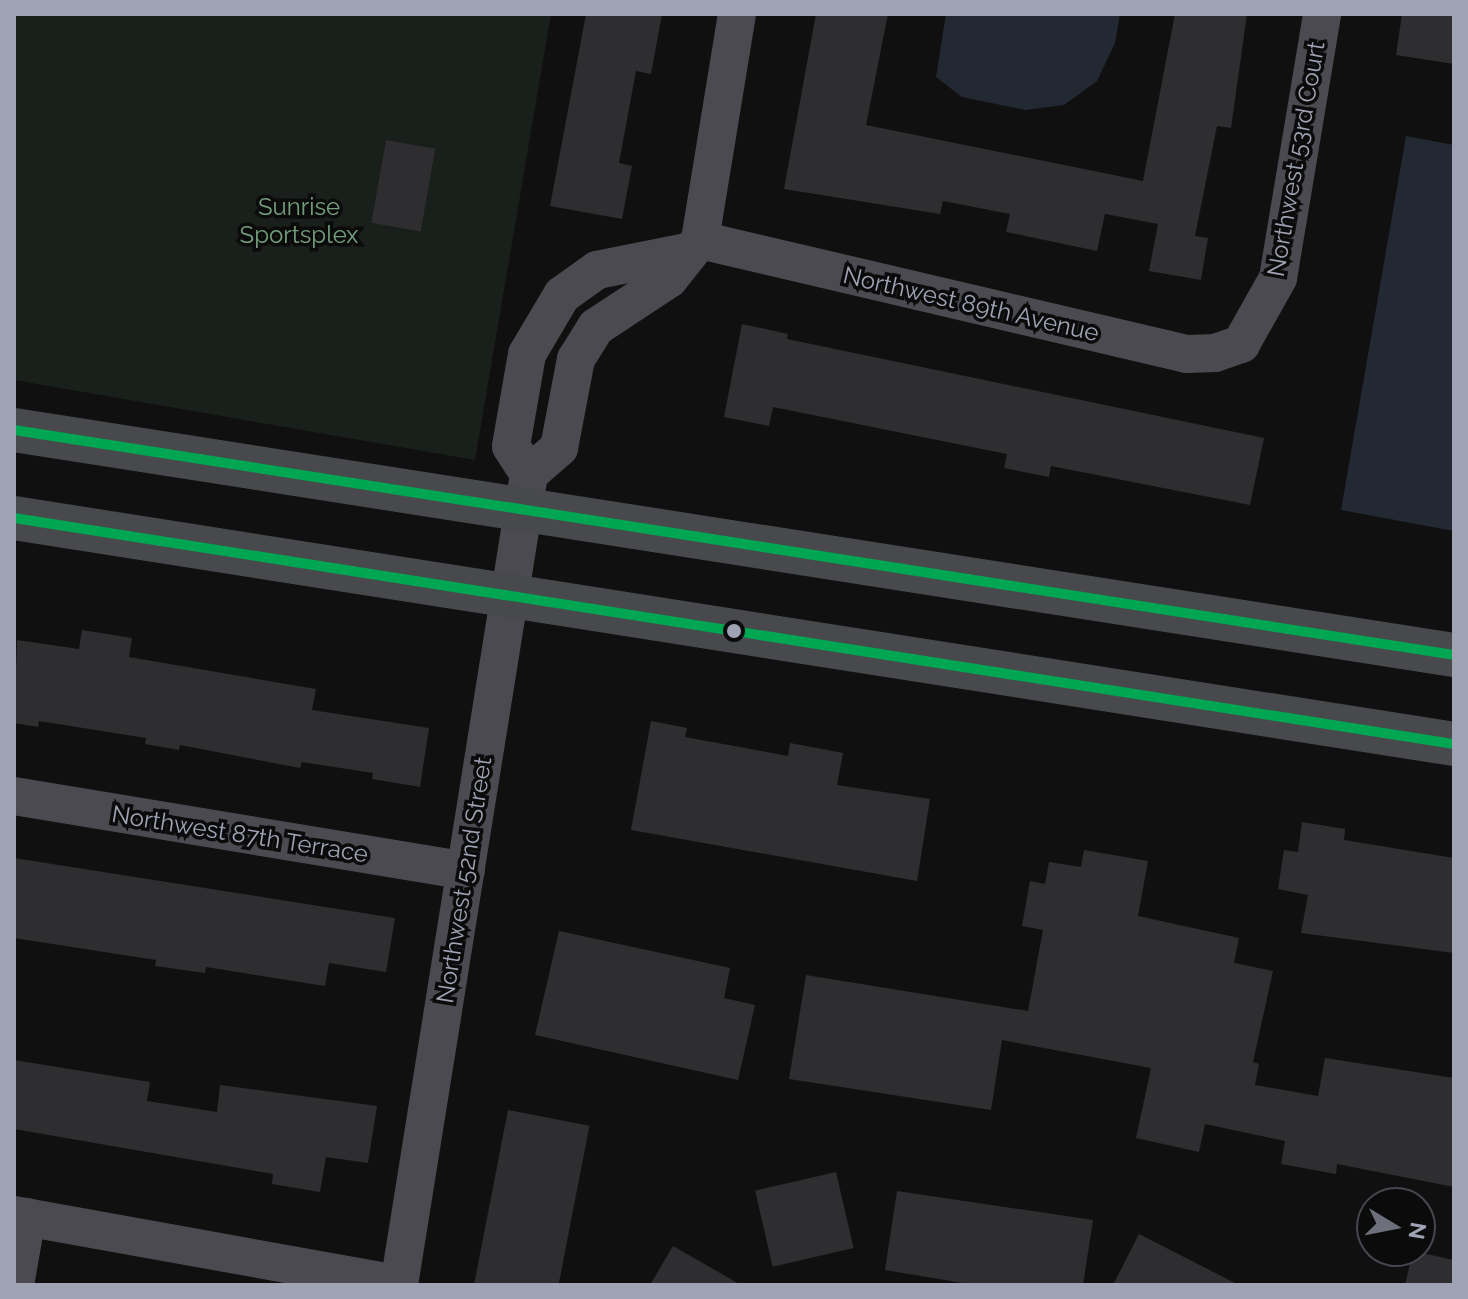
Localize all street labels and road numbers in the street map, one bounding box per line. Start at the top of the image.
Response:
street label: Northwest 53rd Court [1261,39,1331,279]
street label: Northwest 89th Avenue [840,260,1102,348]
street label: Northwest 52nd Street [430,755,498,1005]
street label: Northwest 87th Terrace [109,799,371,869]

